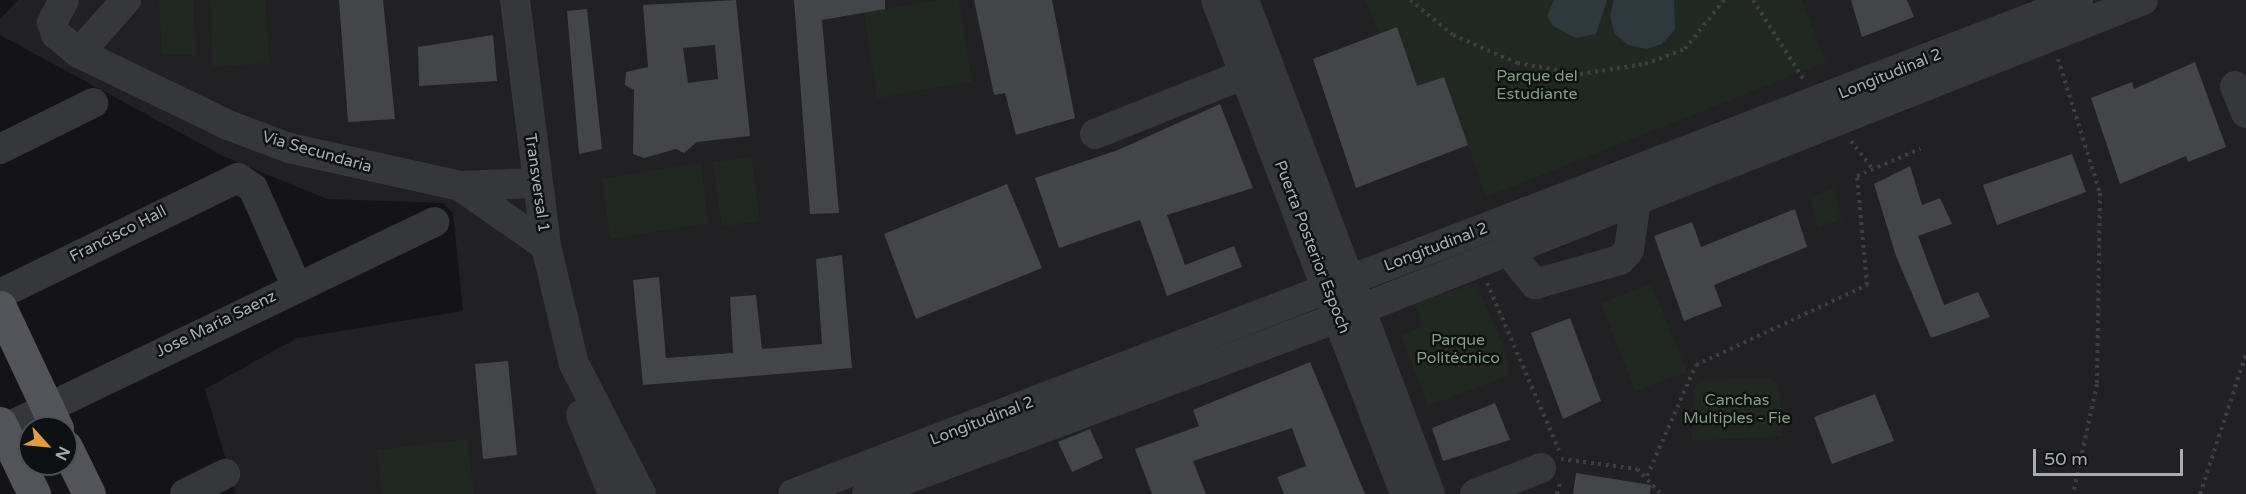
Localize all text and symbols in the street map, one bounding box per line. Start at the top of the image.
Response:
street label: Longitudinal 2 [1836,45,1944,103]
park label: Parque del Estudiante [1496,66,1578,104]
street label: Via Secundaria [260,127,374,177]
street label: Transversal 1 [521,132,553,234]
street label: Puerta Posterior Espoch [1270,158,1354,336]
street label: Francisco Hall [67,201,169,267]
street label: Longitudinal 2 [1381,218,1491,276]
street label: Jose Maria Saenz [153,287,279,361]
park label: Parque Politécnico [1416,330,1500,368]
park label: Canchas Multiples - Fie [1683,390,1791,428]
street label: Longitudinal 2 [927,392,1037,450]
north arrow [18,416,78,476]
scale bar [2036,437,2186,475]
text: N [50,443,74,464]
text: 50 m [2044,448,2088,470]

